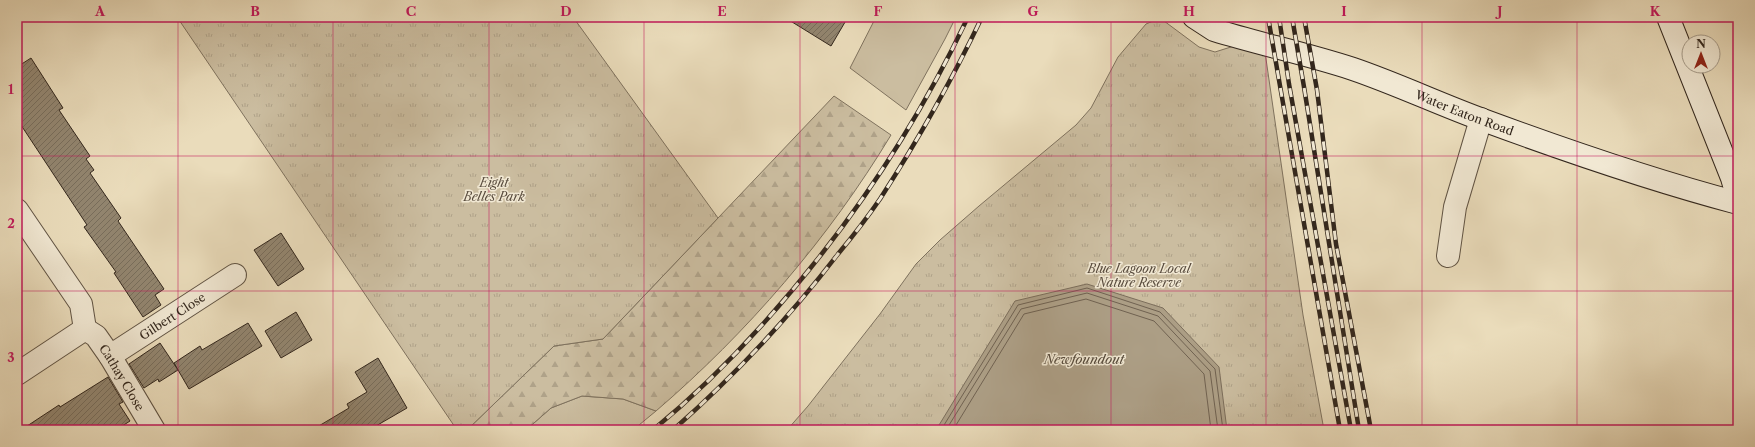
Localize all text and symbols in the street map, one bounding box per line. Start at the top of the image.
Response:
text: A [94,3,106,19]
text: B [250,3,260,19]
text: C [406,3,416,19]
text: D [560,3,572,19]
text: E [717,3,727,19]
text: F [874,3,883,19]
text: G [1027,3,1039,19]
text: H [1183,3,1195,19]
text: I [1341,3,1347,19]
text: J [1495,3,1503,19]
text: K [1650,3,1661,19]
north arrow [1681,34,1721,74]
text: N [1696,37,1706,51]
text: 1 [8,81,14,97]
street label: Water Eaton Road [1412,86,1516,138]
park label: Eight Belles Park [462,175,525,204]
text: 2 [7,215,15,231]
park label: Blue Lagoon Local Nature Reserve [1086,261,1192,290]
street label: Gilbert Close [136,289,208,343]
street label: Cathay Close [96,341,148,413]
text: 3 [7,349,15,365]
water label: Newfoundout [1043,351,1125,367]

